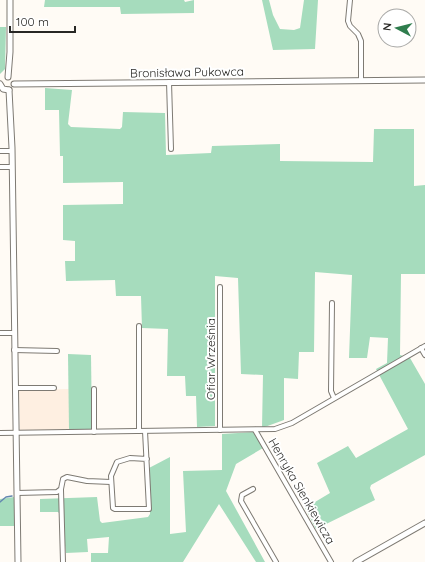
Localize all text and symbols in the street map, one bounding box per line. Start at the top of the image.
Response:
scale bar [10,8,75,34]
north arrow [377,8,417,48]
text: 100 m [16,14,49,29]
text: N [380,22,395,32]
street label: Bronisława Pukowca [130,64,244,80]
street label: Ofiar Września [203,318,218,400]
street label: Henryka Sienkiewicza [265,435,339,547]

